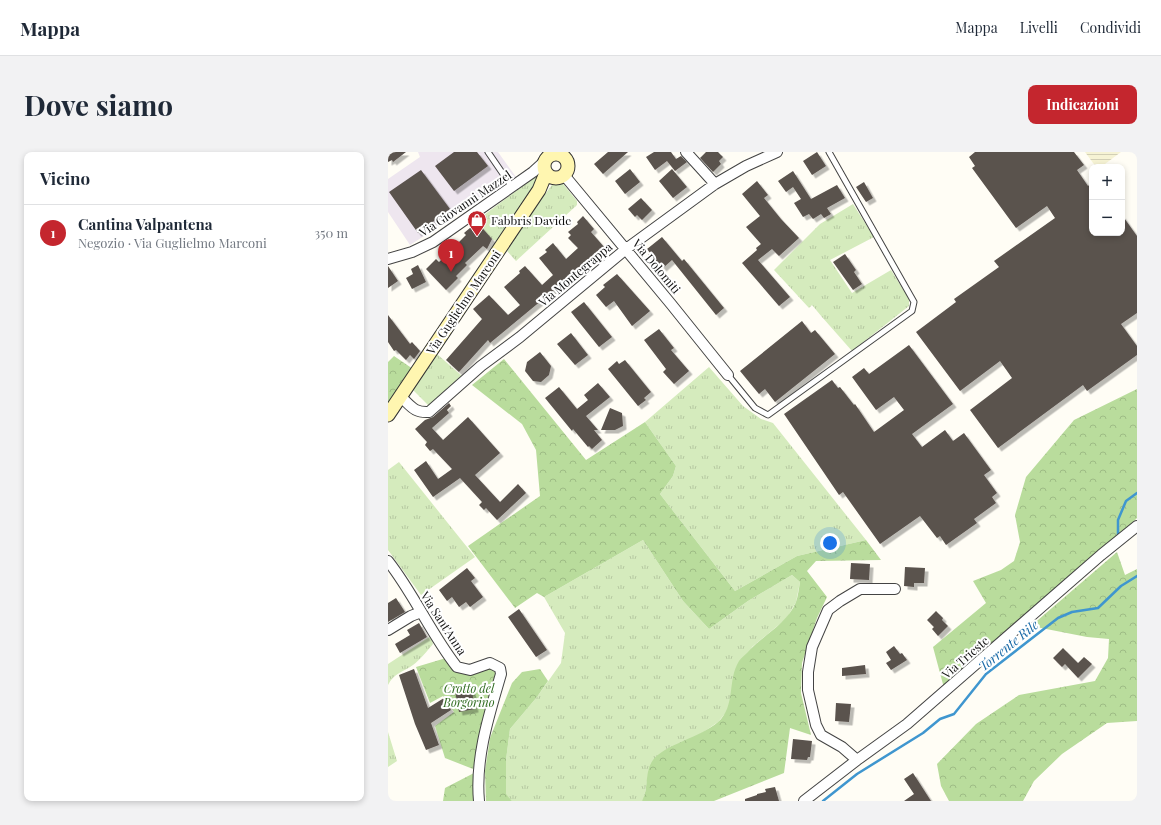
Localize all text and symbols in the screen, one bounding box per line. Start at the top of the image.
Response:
text: Mappa [20,15,80,41]
text: Mappa [955,18,998,37]
text: Livelli [1020,18,1058,37]
text: Condividi [1080,18,1141,37]
button: Indicazioni [1028,85,1137,124]
text: Dove siamo [24,86,173,123]
map controls [1089,164,1125,236]
button: + [1089,164,1125,200]
street label: Via Giovanni Mazzel [415,166,515,240]
text: Vicino [40,167,90,189]
button: − [1089,200,1125,236]
shop icon: Fabbris Davide [466,209,488,237]
place label: Fabbris Davide [491,212,571,228]
text: Cantina Valpantena [78,214,212,234]
text: 1 [51,224,55,241]
text: 350 m [314,224,348,241]
text: Negozio · Via Guglielmo Marconi [78,234,267,251]
street label: Via Dolomiti [629,235,685,297]
street label: Via Montegrappa [534,238,615,310]
pin: 1 [438,239,464,272]
street label: Via Guglielmo Marconi [422,246,504,358]
your location [820,533,840,553]
street label: Via Sant'Anna [417,587,471,658]
water label: Torrente Rile [974,615,1042,674]
street label: Via Trieste [937,632,992,683]
park label: Crotto del Borgorino [442,680,495,710]

